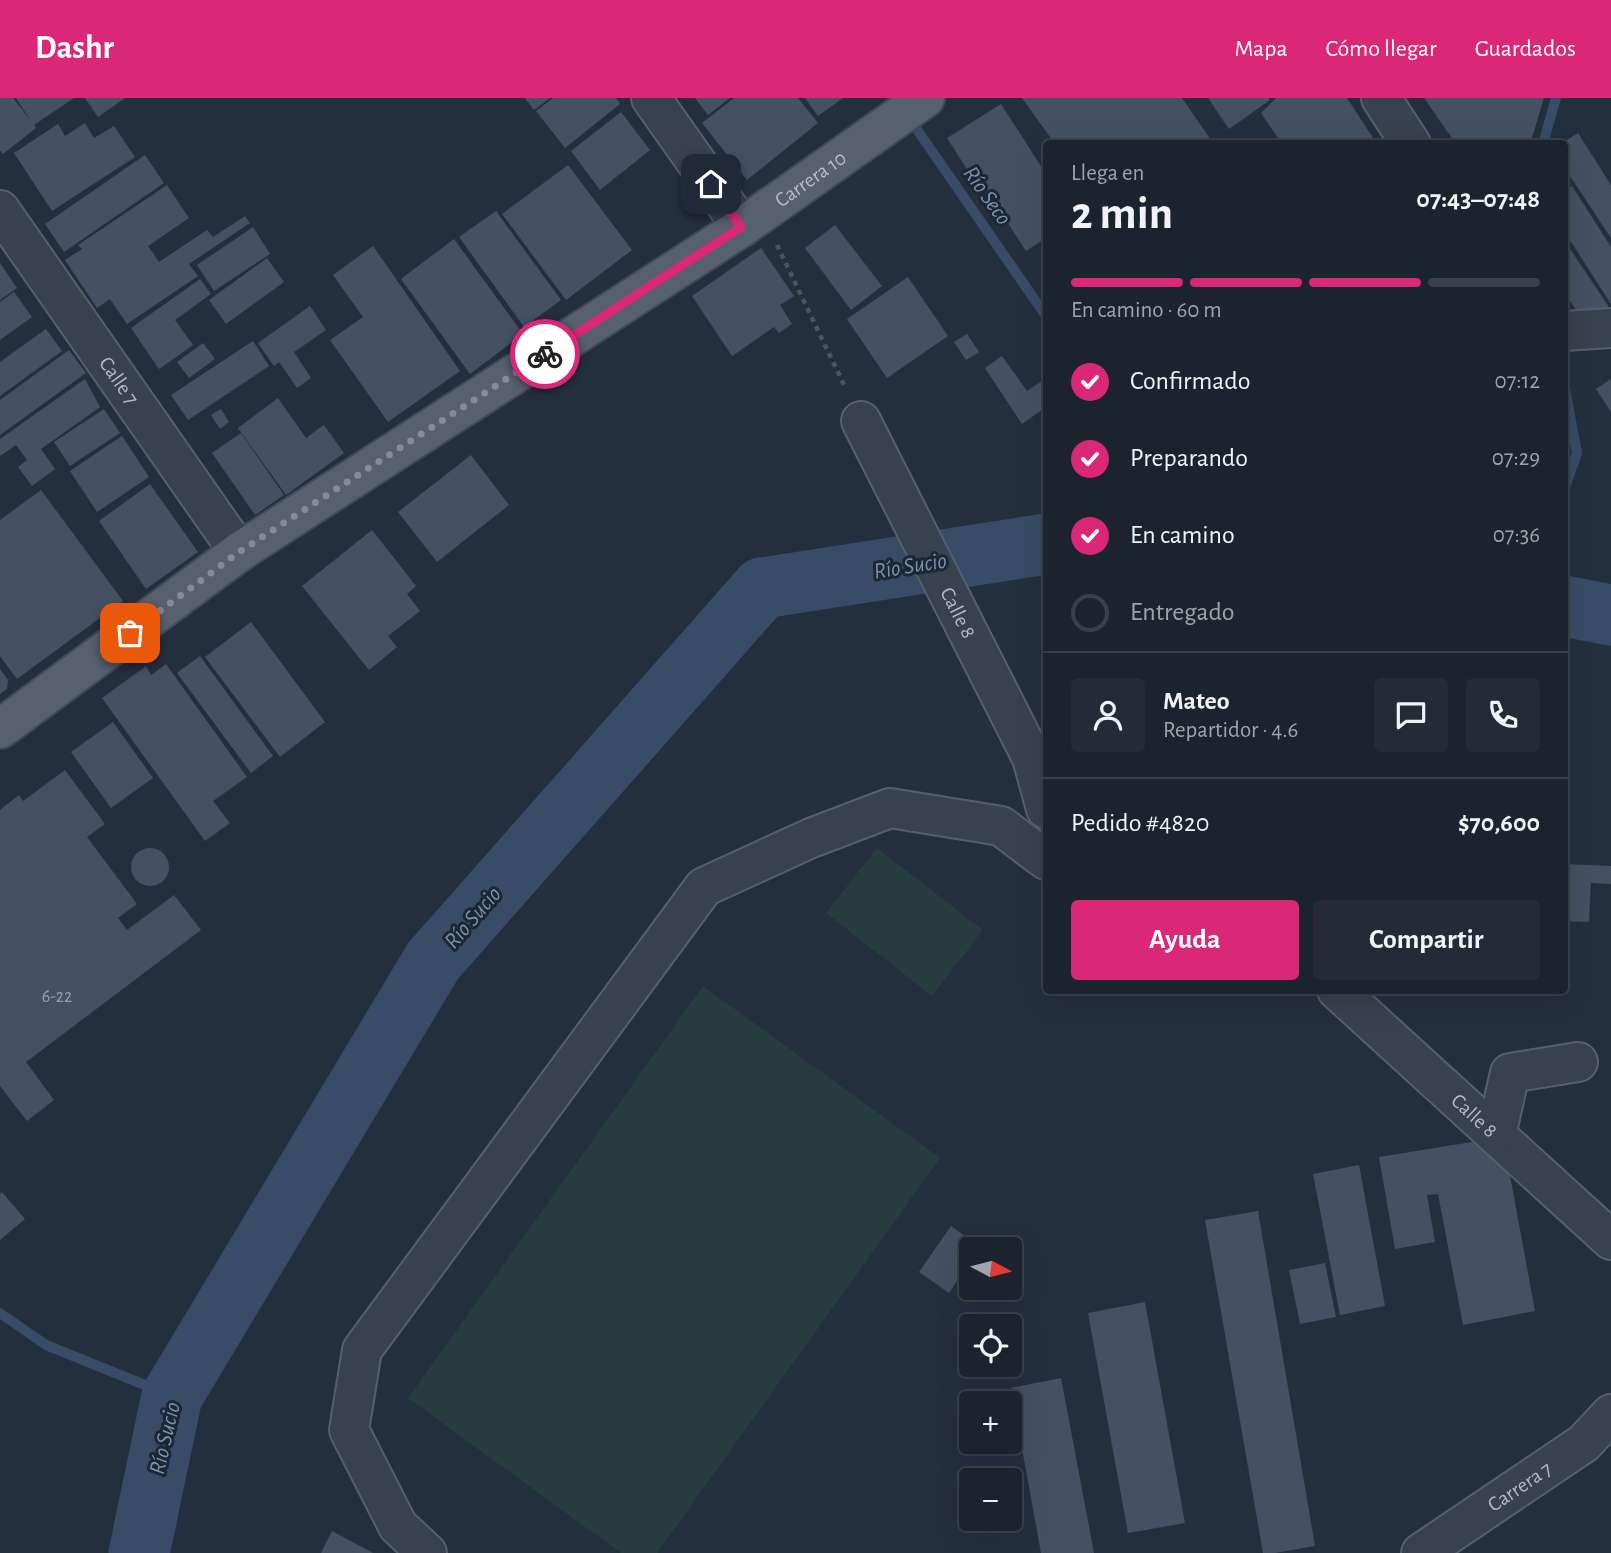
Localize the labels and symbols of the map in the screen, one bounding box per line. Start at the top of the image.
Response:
street label: Carrera 10 [771,147,850,211]
pin [681,154,741,214]
water label: Río Seco [958,162,1015,229]
courier [510,319,580,389]
street label: Calle 7 [95,353,143,409]
water label: Río Sucio [872,549,948,584]
street label: Calle 8 [936,584,979,642]
pin [100,603,160,663]
water label: Río Sucio [440,883,506,953]
house number: 6-22 [42,988,72,1006]
street label: Calle 8 [1447,1090,1501,1142]
north arrow [959,1237,1022,1300]
water label: Río Sucio [146,1400,185,1477]
street label: Carrera 7 [1484,1458,1556,1516]

